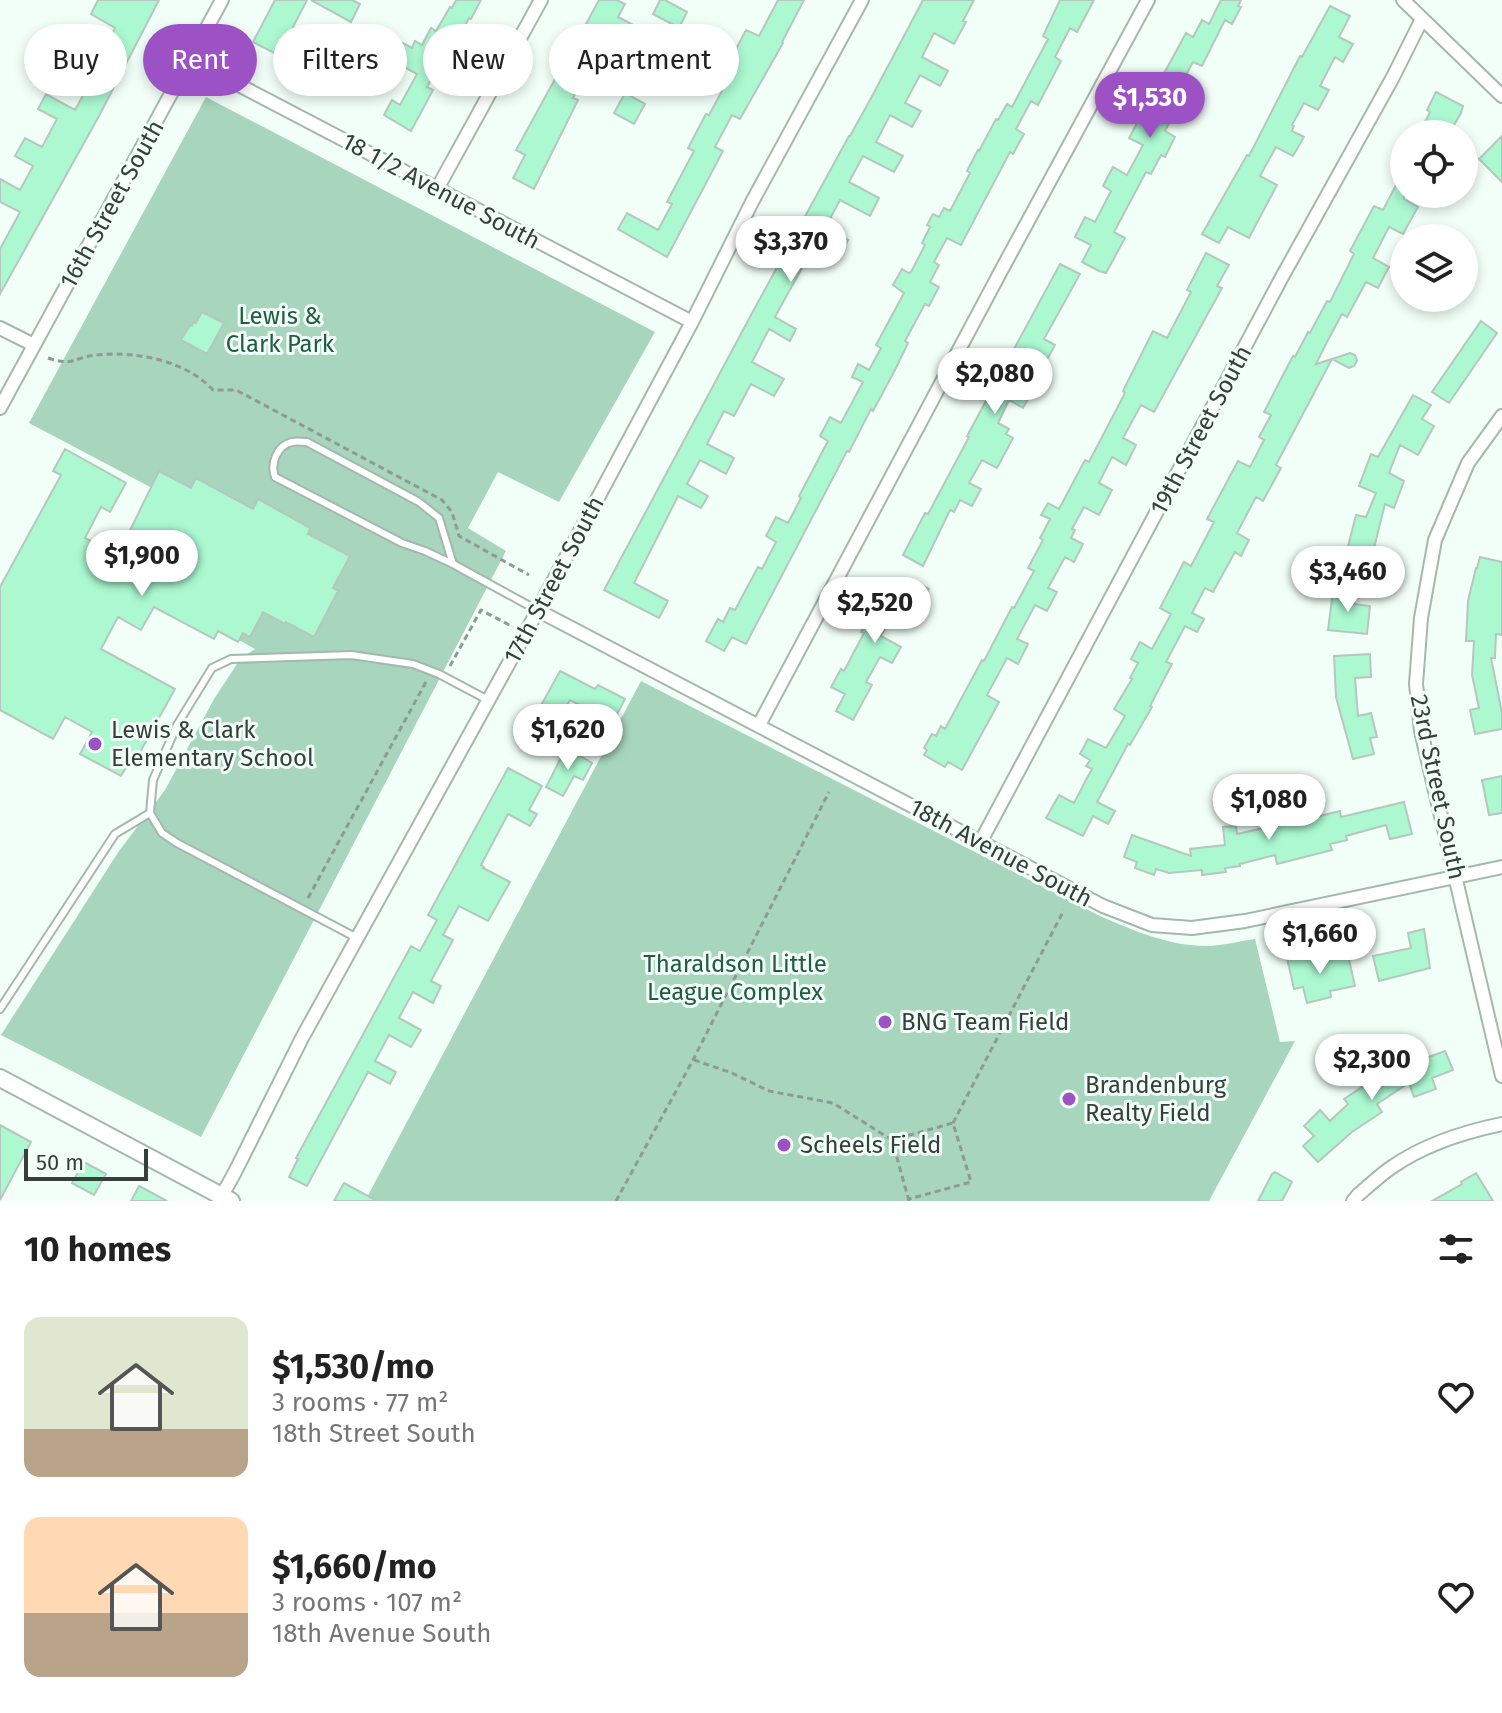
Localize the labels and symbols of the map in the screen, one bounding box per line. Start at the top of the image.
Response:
pin: $1,530 [1085,72,1215,140]
street label: 16th Street South [54,115,170,293]
street label: 18 1/2 Avenue South [337,127,545,255]
pin: $3,370 [726,216,856,284]
park label: Lewis & Clark Park [226,302,335,358]
street label: 19th Street South [1145,341,1257,519]
pin: $2,080 [930,348,1060,416]
street label: 17th Street South [498,492,610,668]
pin: $1,900 [77,530,207,598]
pin: $3,460 [1283,546,1413,614]
pin: $2,520 [810,577,940,645]
street label: 23rd Street South [1405,692,1471,882]
pin: $1,620 [503,704,633,772]
place label: Lewis & Clark Elementary School [111,716,314,772]
marker: Lewis & Clark Elementary School [86,735,104,753]
pin: $1,080 [1204,774,1334,842]
street label: 18th Avenue South [905,793,1097,913]
pin: $1,660 [1255,908,1385,976]
park label: Tharaldson Little League Complex [643,950,827,1006]
place label: BNG Team Field [901,1008,1069,1036]
marker: BNG Team Field [876,1013,894,1031]
pin: $2,300 [1307,1034,1437,1102]
place label: Brandenburg Realty Field [1085,1071,1227,1127]
marker: Brandenburg Realty Field [1060,1090,1078,1108]
place label: Scheels Field [800,1131,941,1159]
marker: Scheels Field [775,1136,793,1154]
scale bar [24,1145,148,1181]

